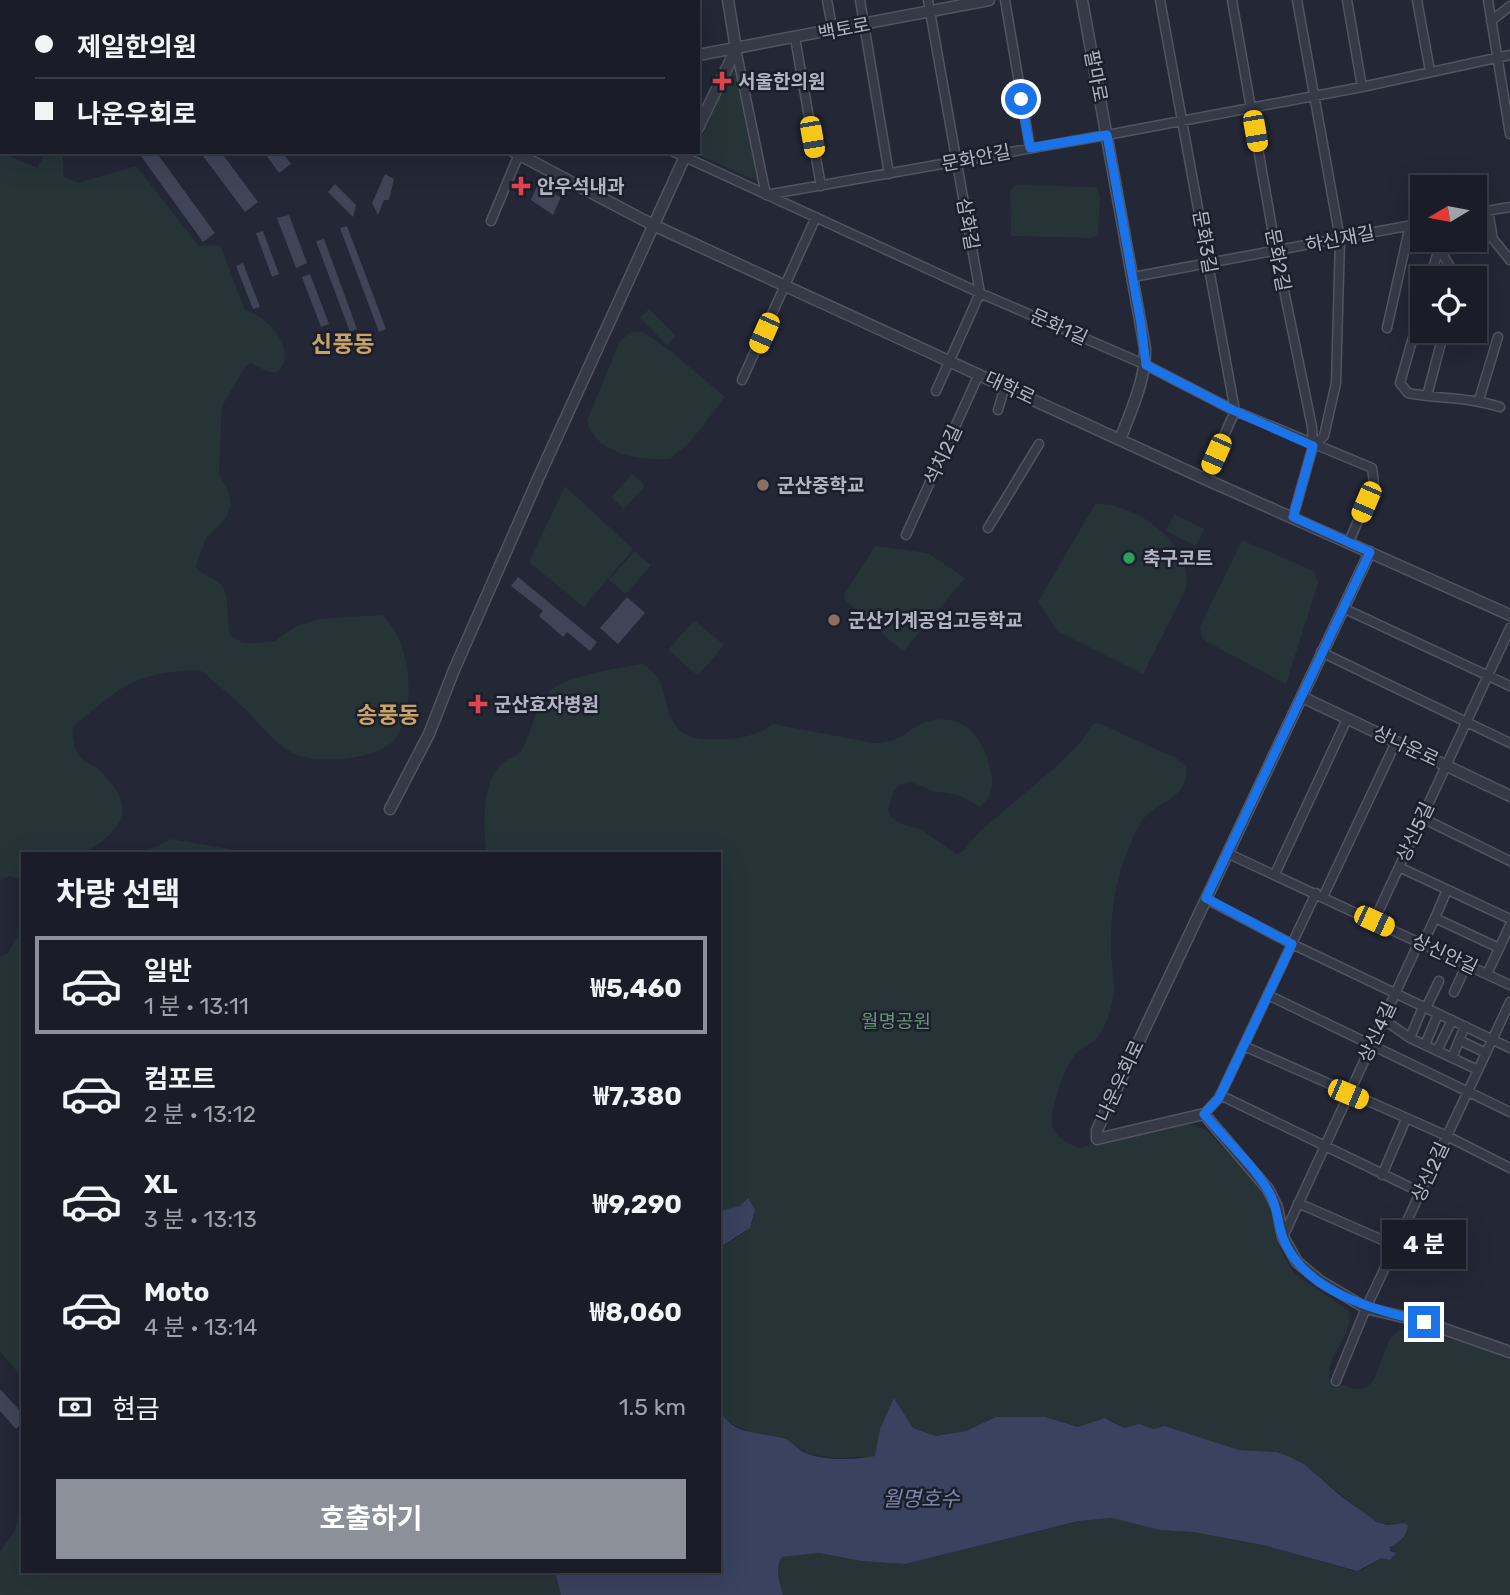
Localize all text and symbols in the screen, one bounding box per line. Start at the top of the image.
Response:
street label: 백토로 [816,13,872,45]
text: 제일한의원 [77,32,197,63]
street label: 팔마로 [1080,48,1112,104]
place label: 서울한의원 [738,70,825,93]
marker: 서울한의원 [712,71,732,91]
route start [1005,83,1037,115]
text: 나운우회로 [77,99,197,130]
car [1242,108,1269,154]
car [799,114,826,160]
street label: 문화안길 [939,140,1013,176]
place label: 안우석내과 [537,175,625,198]
north arrow [1410,175,1488,252]
map controls [1410,175,1487,343]
marker: 안우석내과 [511,176,531,196]
street label: 삼화길 [952,196,984,252]
street label: 문화3길 [1188,209,1222,275]
street label: 하신재길 [1303,221,1377,257]
street label: 문화2길 [1261,227,1295,293]
button: locate [1410,266,1487,343]
street label: 문화1길 [1027,304,1091,350]
car [746,310,783,356]
district label: 신풍동 [311,330,375,358]
street label: 대학로 [981,366,1039,410]
street label: 석치2길 [919,421,967,489]
car [1198,431,1235,477]
place label: 군산중학교 [777,474,864,497]
marker: 군산중학교 [755,477,771,493]
car [1349,479,1384,525]
place label: 축구코트 [1143,547,1213,570]
marker: 축구코트 [1121,550,1137,566]
place label: 군산기계공업고등학교 [848,609,1023,632]
marker: 군산기계공업고등학교 [826,612,842,628]
place label: 군산효자병원 [494,693,599,716]
marker: 군산효자병원 [468,694,488,714]
district label: 송풍동 [356,701,420,729]
street label: 상나운로 [1369,721,1443,771]
street label: 상신5길 [1391,798,1439,866]
text: 차량 선택 [56,875,181,913]
car [1351,903,1398,939]
street label: 상신안길 [1408,929,1482,979]
icon: car [60,954,123,1017]
text: 일반 [144,956,192,987]
text: ₩5,460 [591,973,682,1004]
text: 1 분 · 13:11 [144,992,249,1020]
street label: 상신4길 [1353,998,1401,1066]
park label: 월명공원 [861,1010,931,1033]
street label: 나운우회로 [1091,1037,1149,1125]
icon: car [60,1062,123,1125]
text: 컴포트 [144,1064,216,1095]
car [1325,1076,1372,1112]
text: ₩7,380 [594,1081,682,1112]
text: 2 분 · 13:12 [144,1100,256,1128]
street label: 상신2길 [1406,1138,1454,1206]
text: XL [144,1169,177,1200]
icon: car [60,1170,123,1233]
text: ₩9,290 [593,1189,682,1220]
text: 3 분 · 13:13 [144,1205,257,1233]
callout: 4 분 [1382,1220,1466,1270]
text: 4 분 [1403,1230,1445,1258]
text: Moto [144,1277,209,1308]
icon: car [60,1278,123,1341]
text: ₩8,060 [590,1297,682,1328]
route end [1408,1306,1440,1338]
text: 4 분 · 13:14 [144,1313,258,1341]
icon: cash [56,1388,94,1426]
text: 1.5 km [619,1393,686,1421]
text: 현금 [112,1394,160,1425]
button: 호출하기 [56,1479,686,1559]
water label: 월명호수 [882,1486,960,1511]

